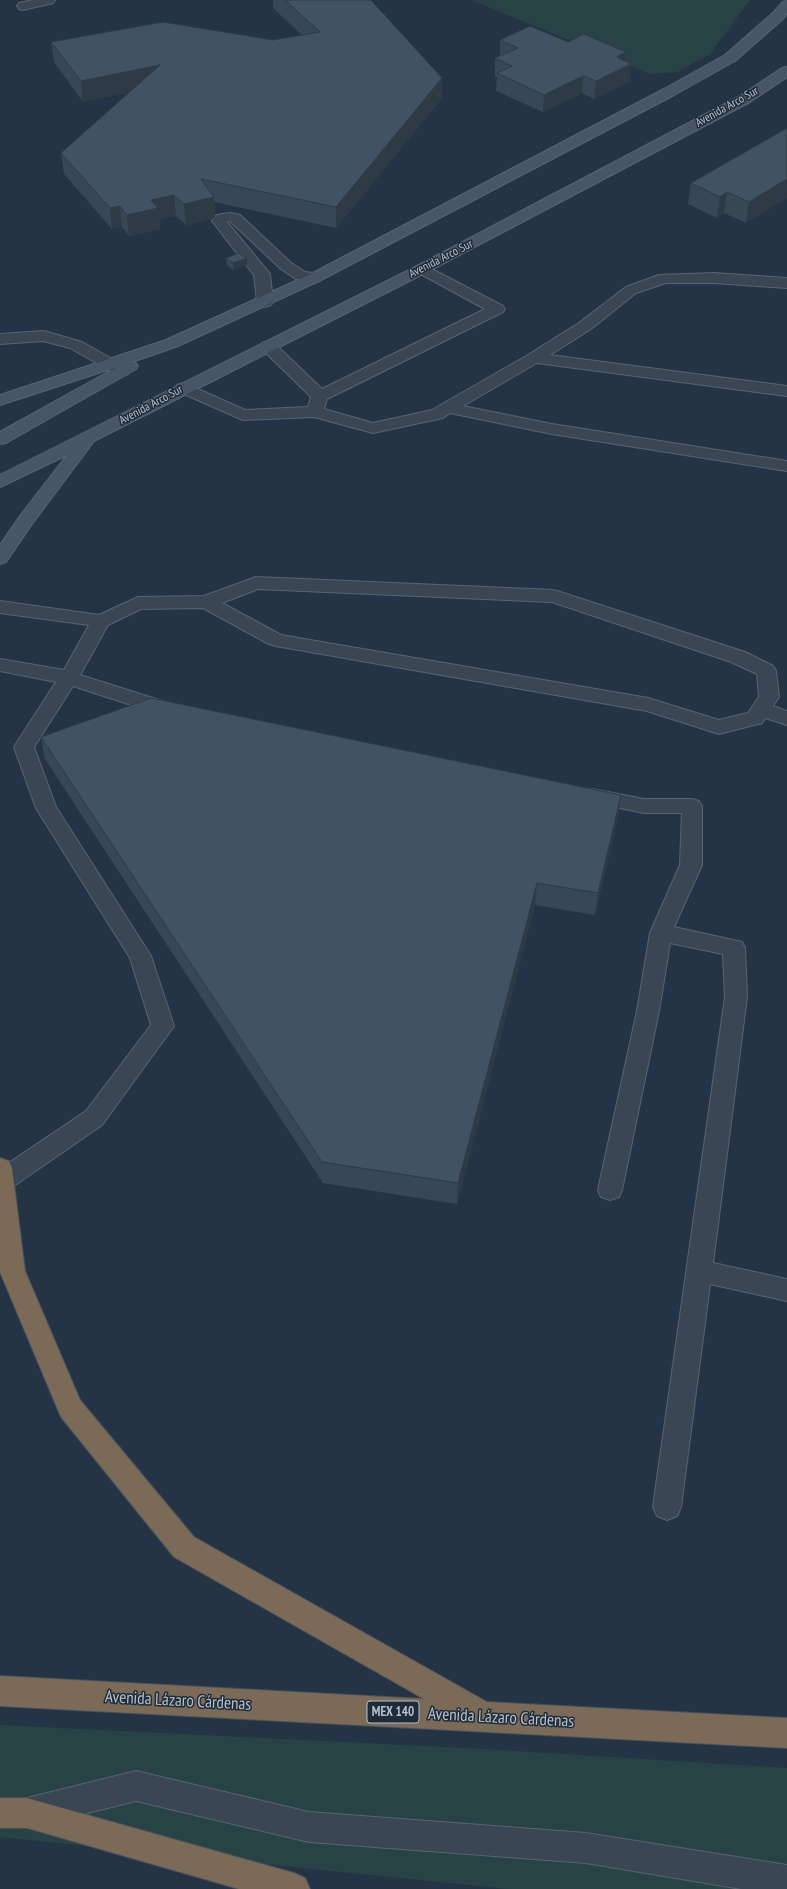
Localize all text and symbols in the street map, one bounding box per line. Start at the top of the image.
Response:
street label: Avenida Arco Sur [693,84,761,130]
street label: Avenida Arco Sur [407,237,475,281]
street label: Avenida Arco Sur [117,382,185,428]
street label: Avenida Lázaro Cárdenas [105,1687,251,1715]
road number: MEX 140 [367,1701,419,1723]
street label: Avenida Lázaro Cárdenas [428,1704,574,1732]

